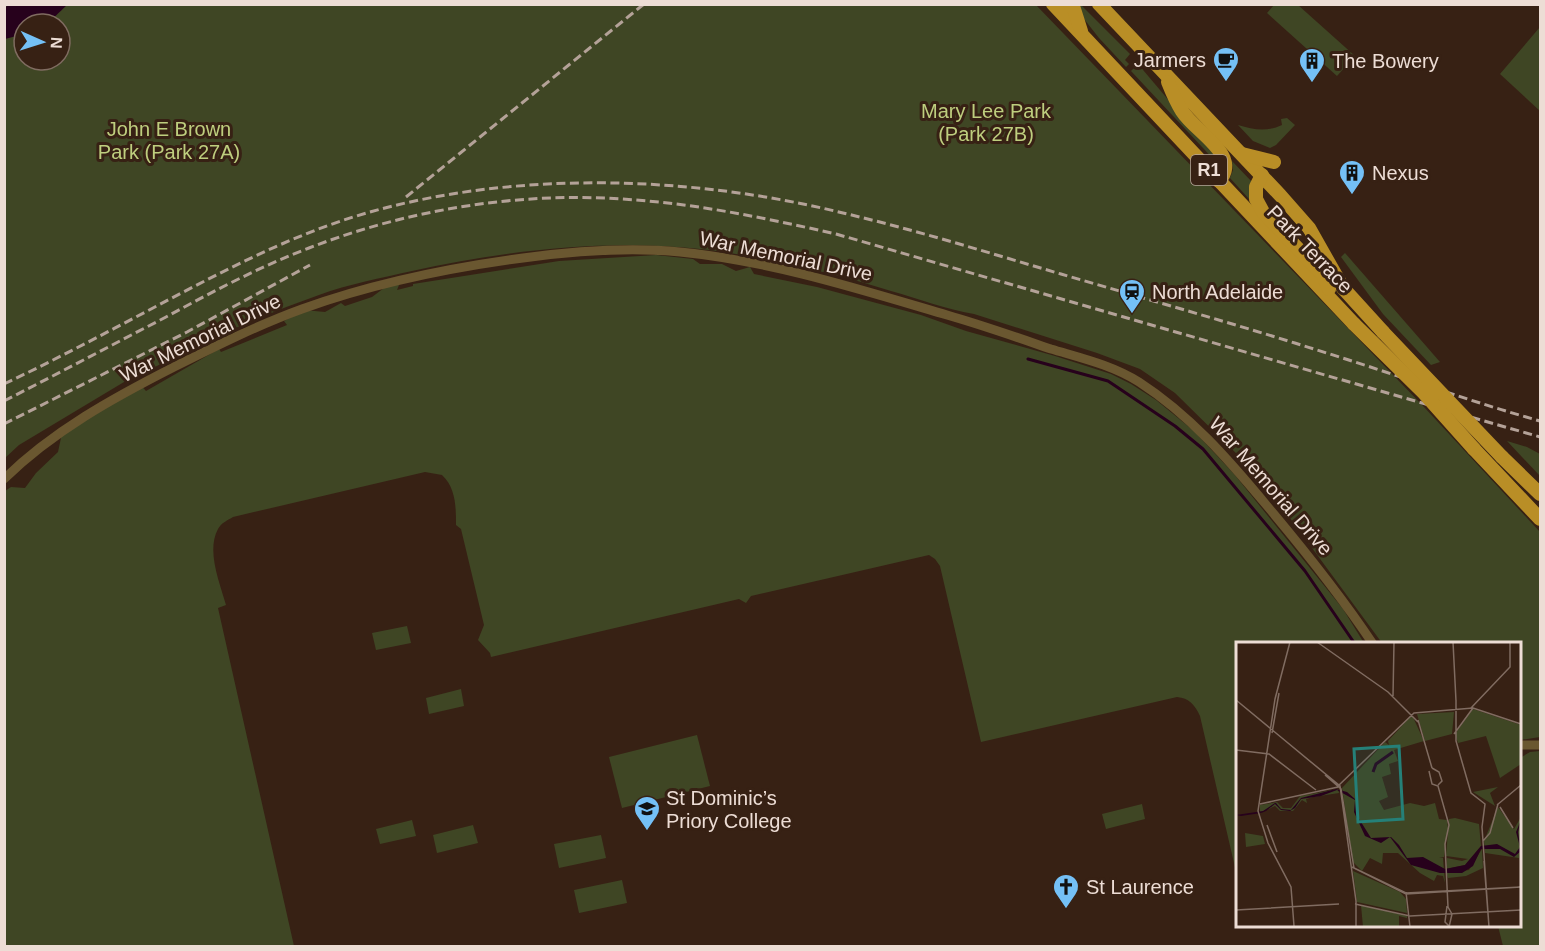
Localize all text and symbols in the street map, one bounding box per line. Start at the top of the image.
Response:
north arrow [12,12,72,72]
text: N [48,37,65,49]
cafe icon: Jarmers [1211,45,1241,83]
building icon: The Bowery [1297,46,1327,84]
place label: Jarmers [1134,49,1206,71]
place label: The Bowery [1332,50,1439,72]
park label: Mary Lee Park (Park 27B) [921,100,1052,145]
park label: John E Brown Park (Park 27A) [98,118,240,163]
road number: R1 [1191,155,1227,185]
building icon: Nexus [1337,158,1367,196]
place label: Nexus [1372,162,1429,184]
street label: Park Terrace [1263,201,1357,297]
street label: War Memorial Drive [698,227,874,285]
station icon: North Adelaide [1117,277,1147,315]
place label: North Adelaide [1152,281,1283,303]
street label: War Memorial Drive [116,290,284,386]
street label: War Memorial Drive [1205,412,1337,560]
inset map [1236,642,1521,927]
place label: St Dominic’s Priory College [666,787,792,832]
school or university icon: St Dominic’s Priory College [632,794,662,832]
church icon: St Laurence [1051,872,1081,910]
place label: St Laurence [1086,876,1194,898]

